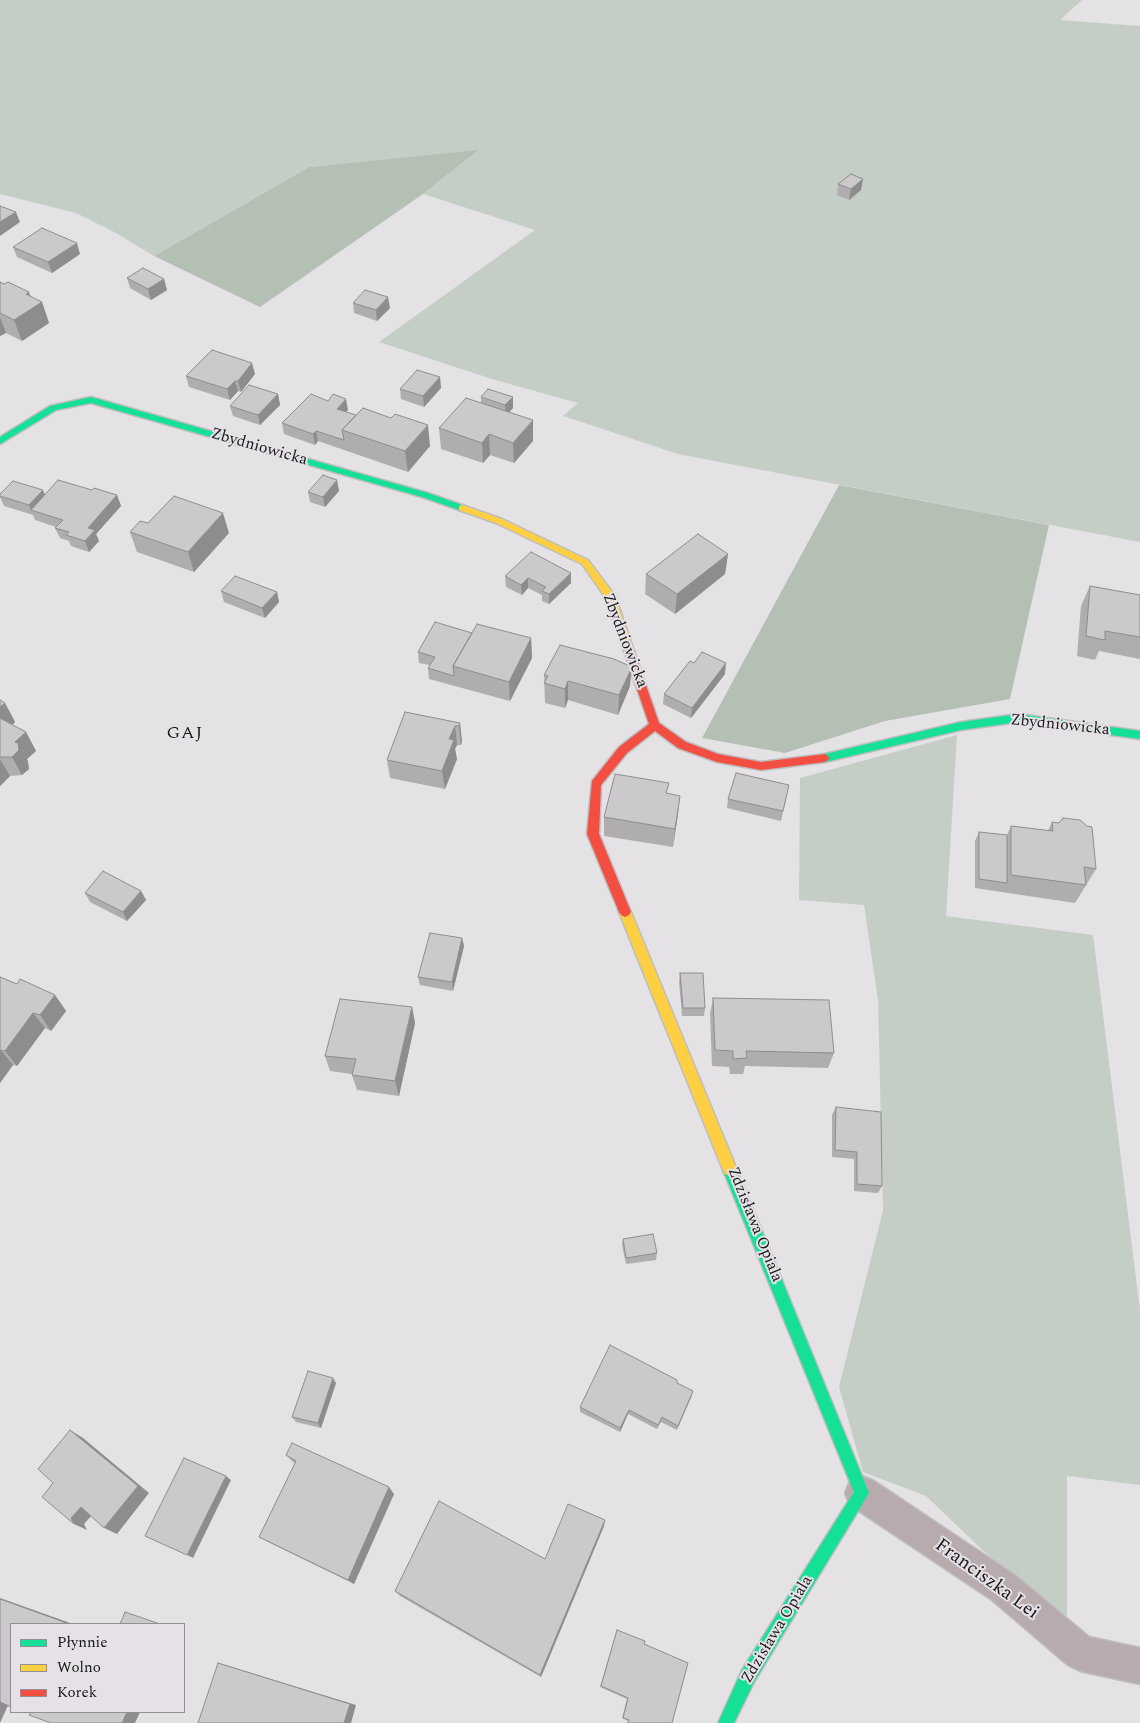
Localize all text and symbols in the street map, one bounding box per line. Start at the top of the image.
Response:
street label: Zbydniowicka [208,425,310,471]
street label: Zbydniowicka [597,591,651,691]
street label: Zbydniowicka [1009,711,1111,741]
district label: GAJ [166,723,204,745]
street label: Zdzisława Opiala [722,1165,786,1285]
street label: Franciszka Lei [930,1535,1042,1625]
street label: Zdzisława Opiala [738,1573,818,1687]
legend [10,1623,185,1713]
text: Płynnie [57,1631,108,1654]
text: Wolno [57,1656,101,1679]
text: Korek [57,1681,97,1704]

